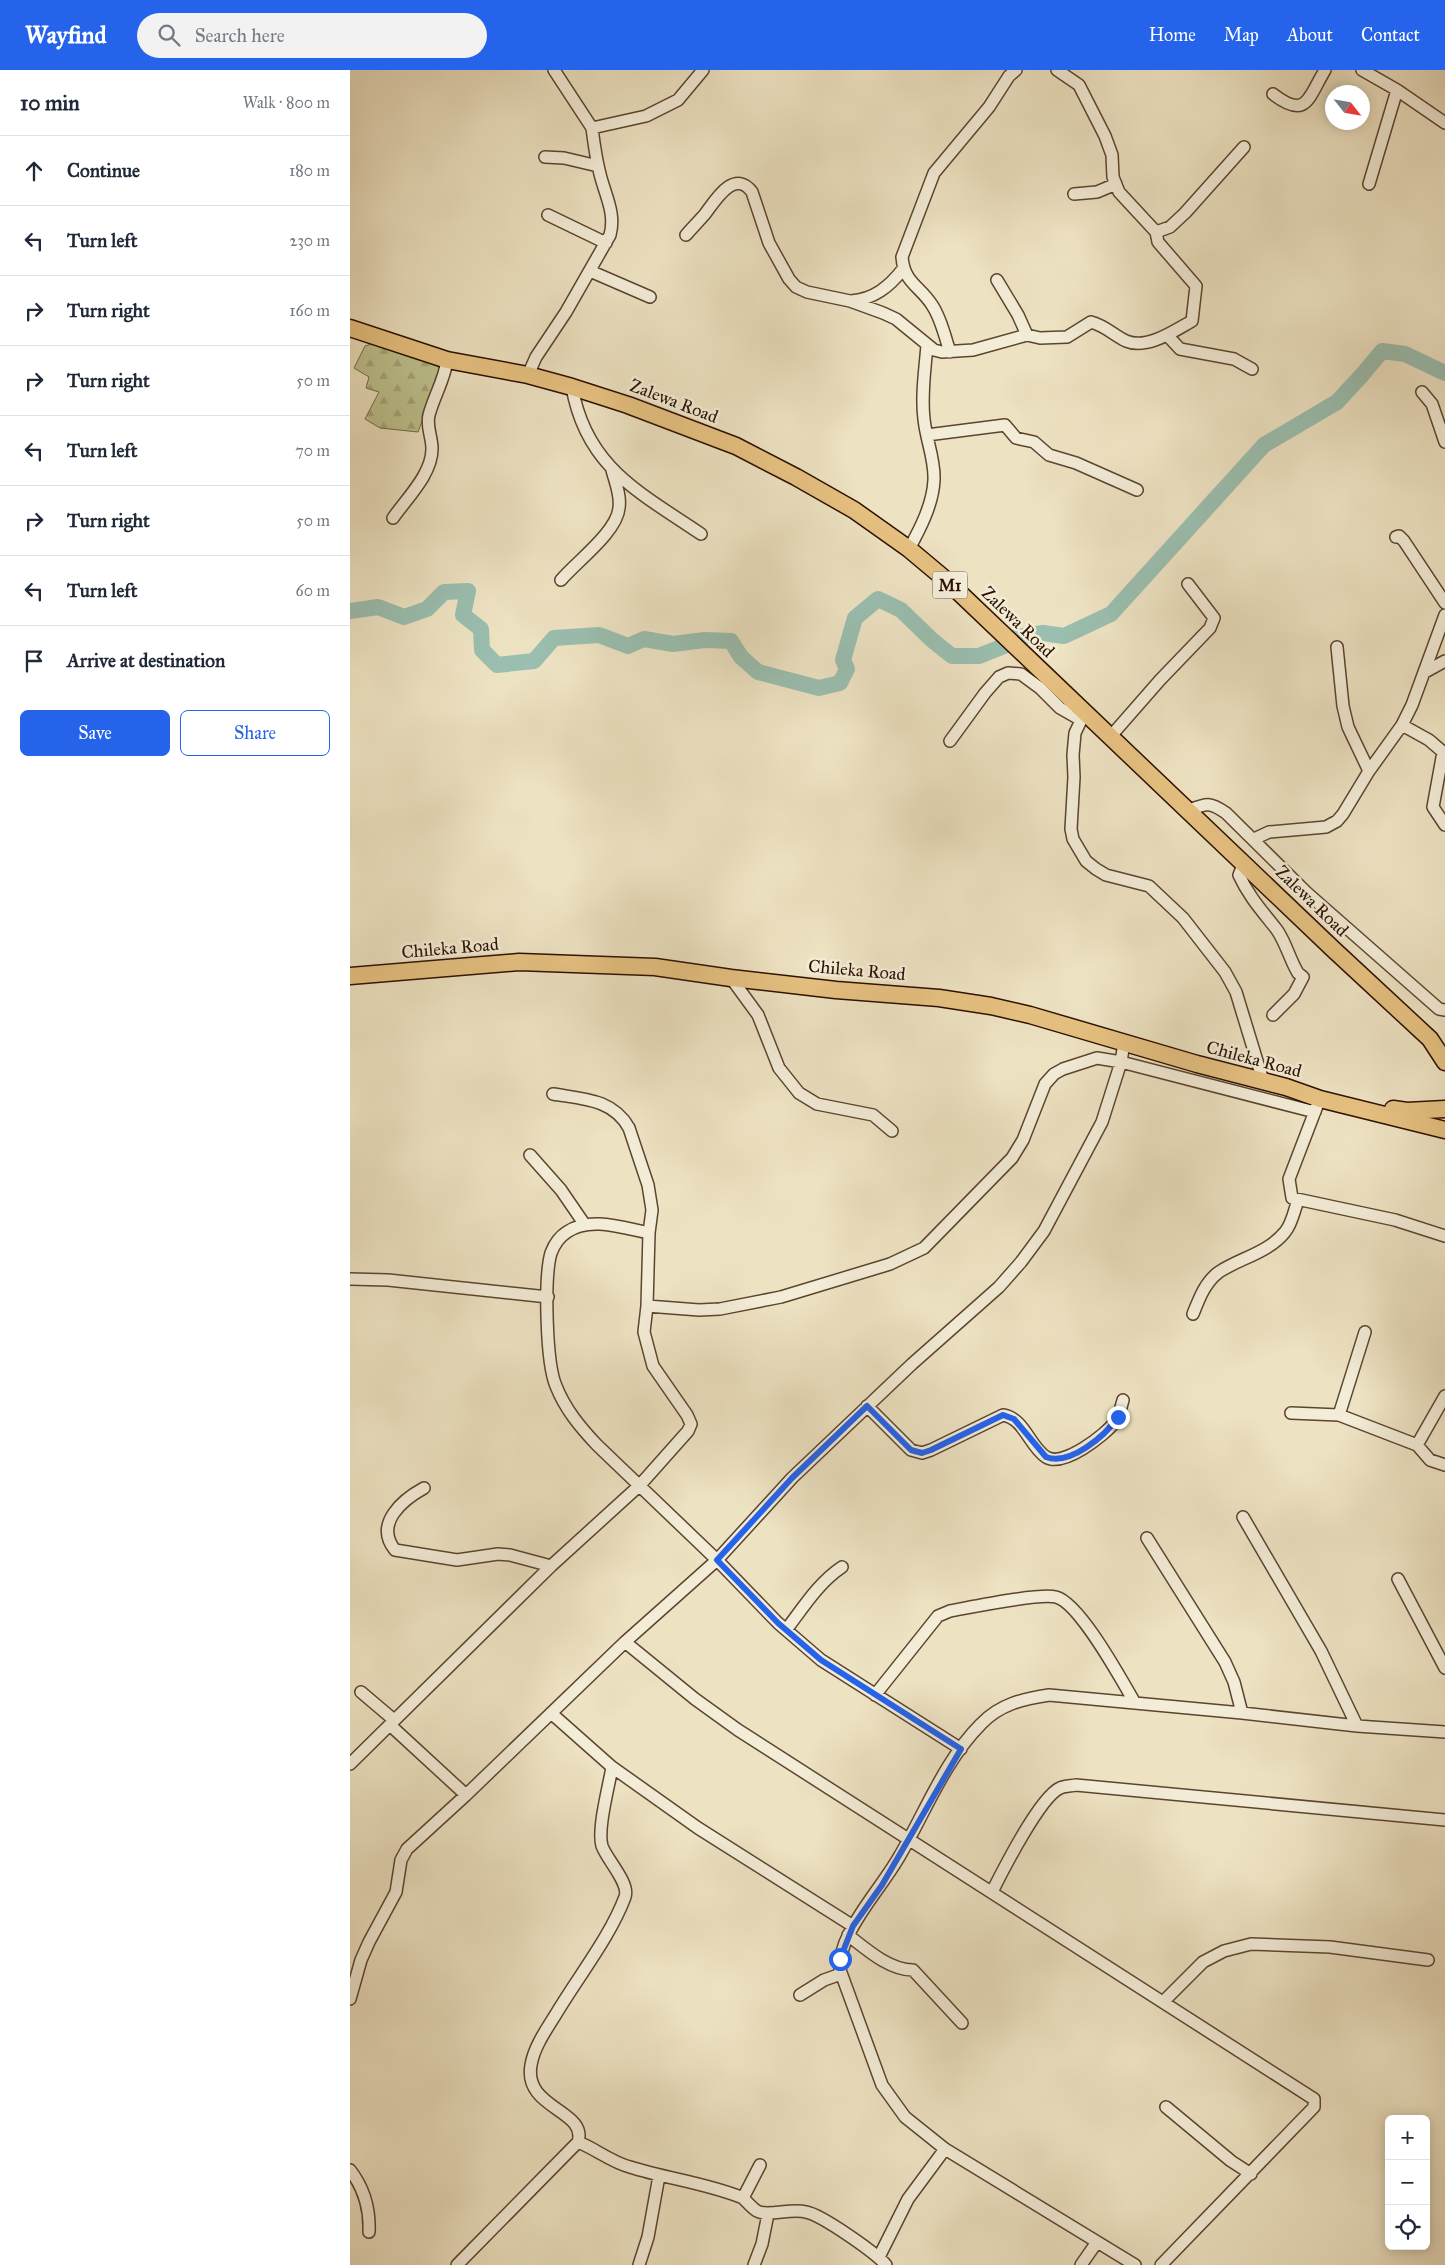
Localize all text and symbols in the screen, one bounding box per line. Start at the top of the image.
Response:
search box [137,13,487,58]
text: Wayfind [25,20,107,50]
icon: search [155,21,183,49]
text: Search here [195,24,285,47]
text: Home [1149,24,1196,46]
text: Map [1224,24,1259,46]
text: About [1287,24,1333,46]
text: Contact [1361,24,1420,46]
north arrow [1325,85,1370,130]
text: 10 min [20,90,80,116]
text: Walk · 800 m [243,93,330,112]
icon: ahead [20,157,48,185]
text: Continue [67,159,140,182]
text: 180 m [289,161,330,180]
icon: left [20,227,48,255]
text: Turn left [67,229,137,252]
text: 230 m [290,231,330,250]
icon: right [20,297,48,325]
text: Turn right [67,299,150,322]
text: 160 m [289,301,330,320]
icon: right [20,367,48,395]
text: Turn right [67,369,150,392]
text: 50 m [296,371,330,390]
street label: Zalewa Road [627,374,721,428]
icon: left [20,437,48,465]
text: Turn left [67,439,137,462]
text: 70 m [295,441,330,460]
icon: right [20,507,48,535]
text: Turn right [67,509,150,532]
text: 50 m [296,511,330,530]
road number: M1 [932,572,968,598]
icon: left [20,577,48,605]
text: Turn left [67,579,137,602]
text: 60 m [296,581,330,600]
street label: Zalewa Road [977,582,1059,662]
icon: arrive [20,647,48,675]
text: Arrive at destination [67,649,225,672]
button: Save [20,710,170,756]
button: Share [180,710,330,756]
street label: Zalewa Road [1271,861,1353,941]
street label: Chileka Road [400,933,500,963]
street label: Chileka Road [807,955,907,985]
street label: Chileka Road [1204,1036,1304,1082]
route end [1107,1406,1130,1429]
route start [829,1948,852,1971]
map controls [1385,2115,1430,2250]
button: + [1385,2115,1430,2160]
button: − [1385,2160,1430,2205]
button: locate [1385,2205,1430,2250]

